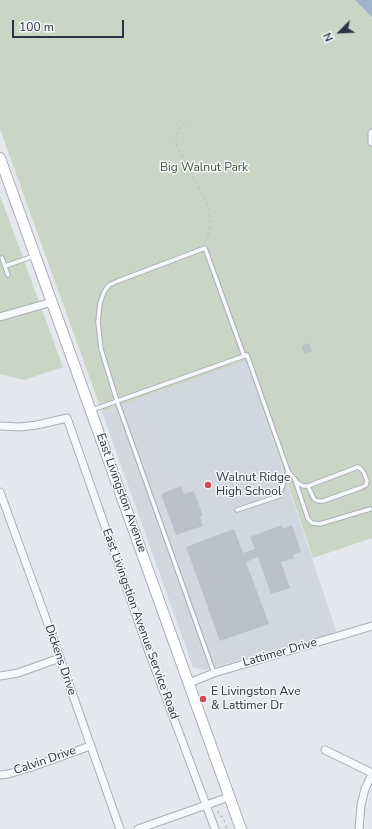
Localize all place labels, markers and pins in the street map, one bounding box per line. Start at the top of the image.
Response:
place label: Walnut Ridge High School [216,471,290,499]
marker: Walnut Ridge High School [203,480,213,490]
place label: E Livingston Ave & Lattimer Dr [211,685,301,713]
marker: E Livingston Ave & Lattimer Dr [198,694,208,704]

